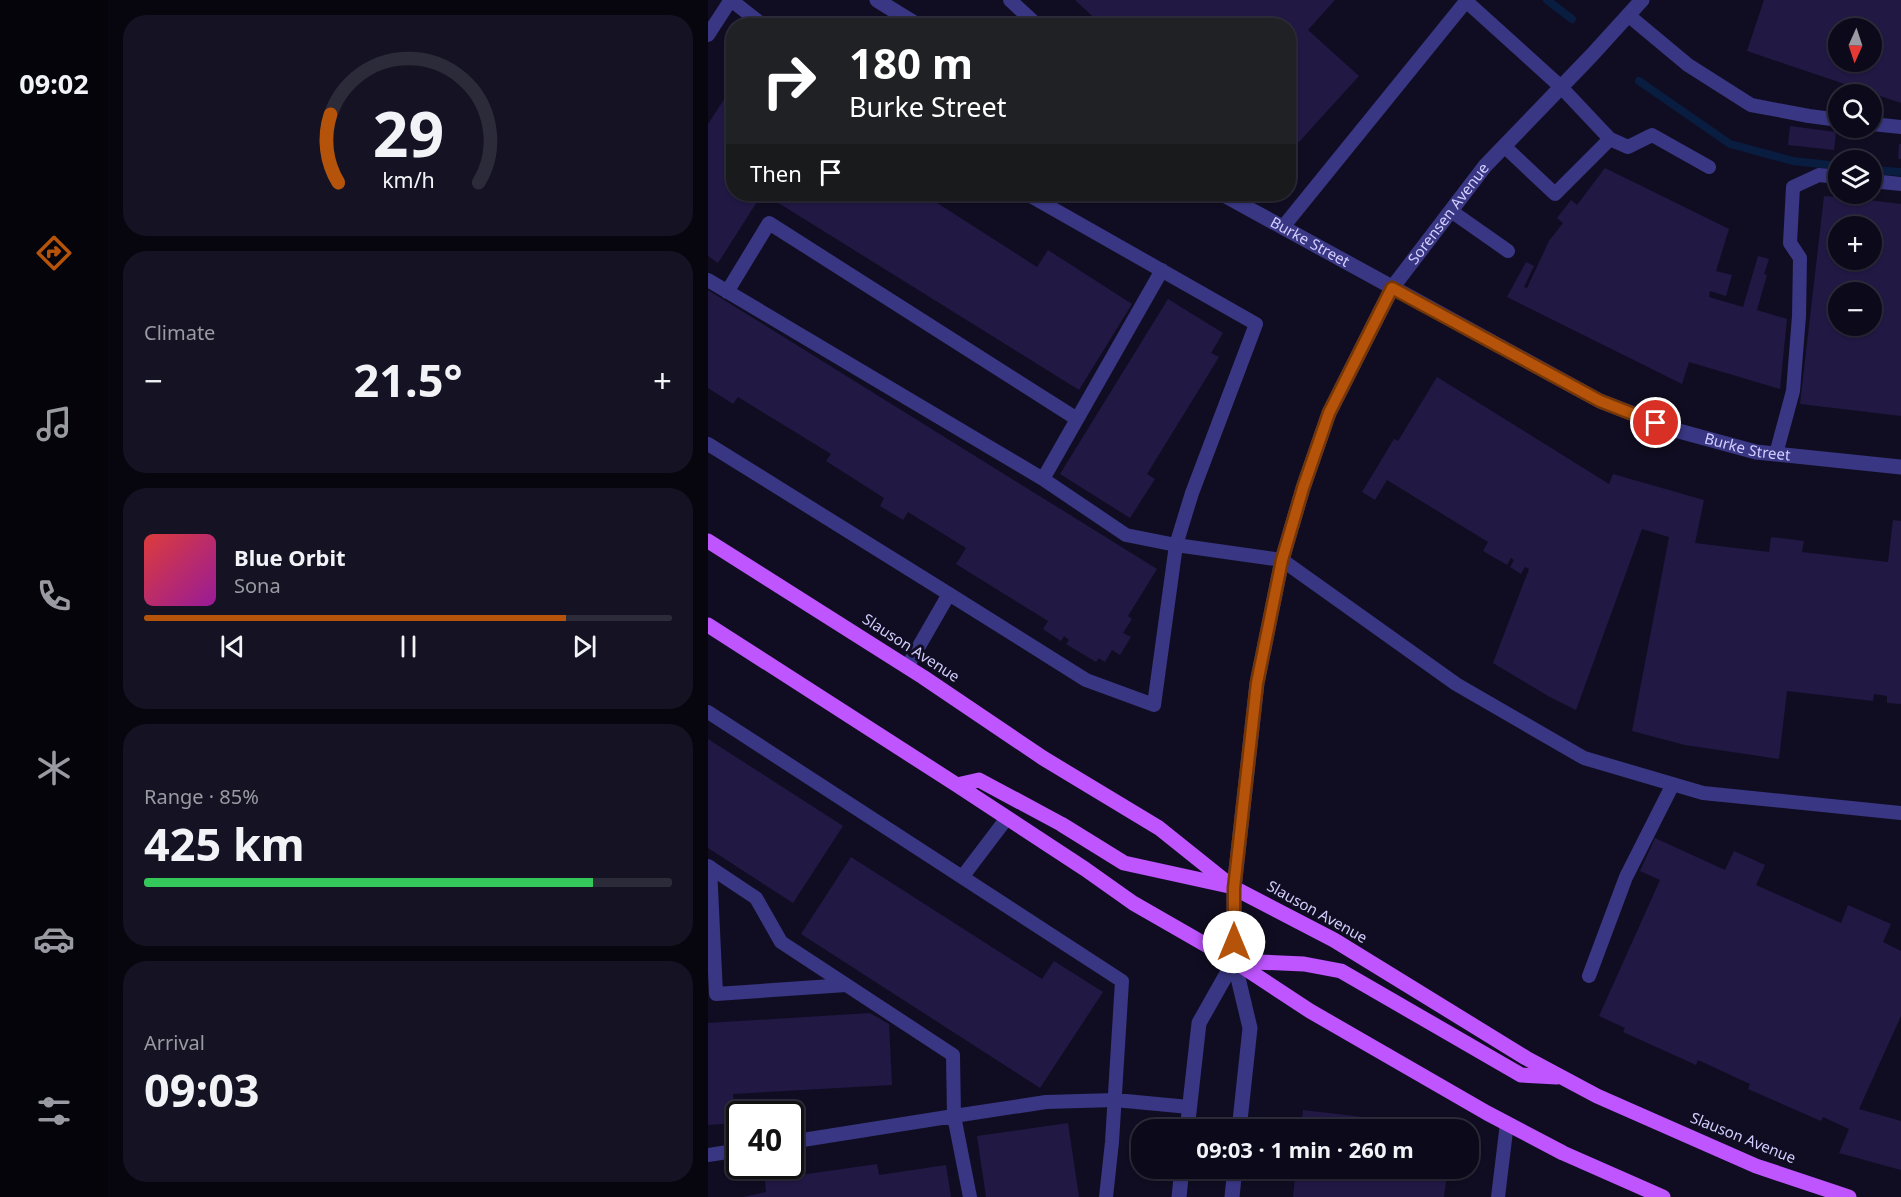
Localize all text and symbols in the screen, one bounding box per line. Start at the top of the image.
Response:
north arrow [1828,18,1882,72]
map controls [1828,18,1882,336]
text: 180 m [849,34,973,91]
icon: right [750,42,828,120]
text: 09:02 [19,65,89,102]
button: search [1828,84,1882,138]
text: Burke Street [849,88,1006,125]
text: 29 [372,90,444,175]
button: layers [1828,150,1882,204]
icon: arrive [814,156,847,189]
text: Then [750,158,802,188]
street label: Sorensen Avenue [1403,158,1493,268]
text: km/h [382,165,434,194]
street label: Burke Street [1267,211,1354,271]
button: + [1828,216,1882,270]
icon: directions [33,232,75,274]
button: − [1828,282,1882,336]
text: Climate [144,319,215,346]
text: 21.5° [354,349,462,410]
text: − [144,358,163,403]
text: + [653,358,672,403]
pin [1630,397,1681,448]
icon: music [33,403,75,445]
icon: arrive [1639,406,1672,439]
street label: Burke Street [1702,427,1792,465]
text: Blue Orbit [234,542,346,572]
text: Sona [234,572,281,599]
icon: phone [33,575,75,617]
street label: Slauson Avenue [859,608,964,686]
icon: previous [216,630,249,663]
icon: pause [392,630,425,663]
icon: next [568,630,601,663]
icon: climate [33,747,75,789]
text: Range · 85% [144,783,259,810]
text: 425 km [144,813,305,874]
street label: Slauson Avenue [1264,875,1371,947]
position arrow [1202,910,1266,974]
icon: car [33,918,75,960]
text: Arrival [144,1029,205,1056]
text: 09:03 [144,1059,260,1120]
icon: filters [33,1090,75,1132]
speed limit sign: 40 [726,1101,804,1179]
street label: Slauson Avenue [1688,1107,1799,1167]
text: 09:03 · 1 min · 260 m [1196,1134,1414,1164]

